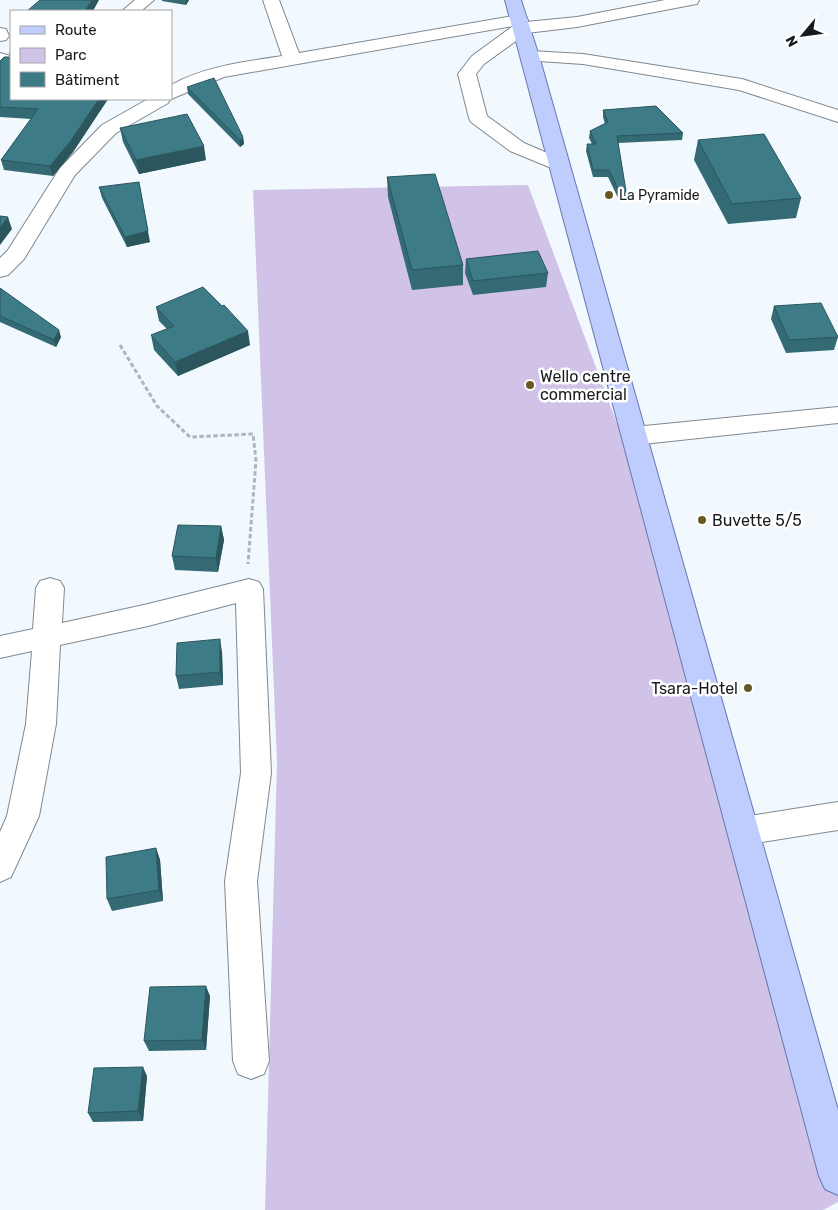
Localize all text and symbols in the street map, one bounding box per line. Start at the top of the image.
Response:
legend [10,10,172,100]
north arrow [778,10,828,60]
text: Route [55,21,97,39]
text: N [782,33,802,50]
text: Parc [55,46,87,64]
text: Bâtiment [55,71,119,89]
place label: La Pyramide [619,187,700,204]
marker: La Pyramide [603,189,615,201]
place label: Wello centre commercial [540,367,631,404]
marker: Wello centre commercial [524,379,536,391]
place label: Buvette 5/5 [712,511,802,530]
marker: Buvette 5/5 [696,514,708,526]
place label: Tsara-Hotel [651,679,738,698]
marker: Tsara-Hotel [742,682,754,694]

